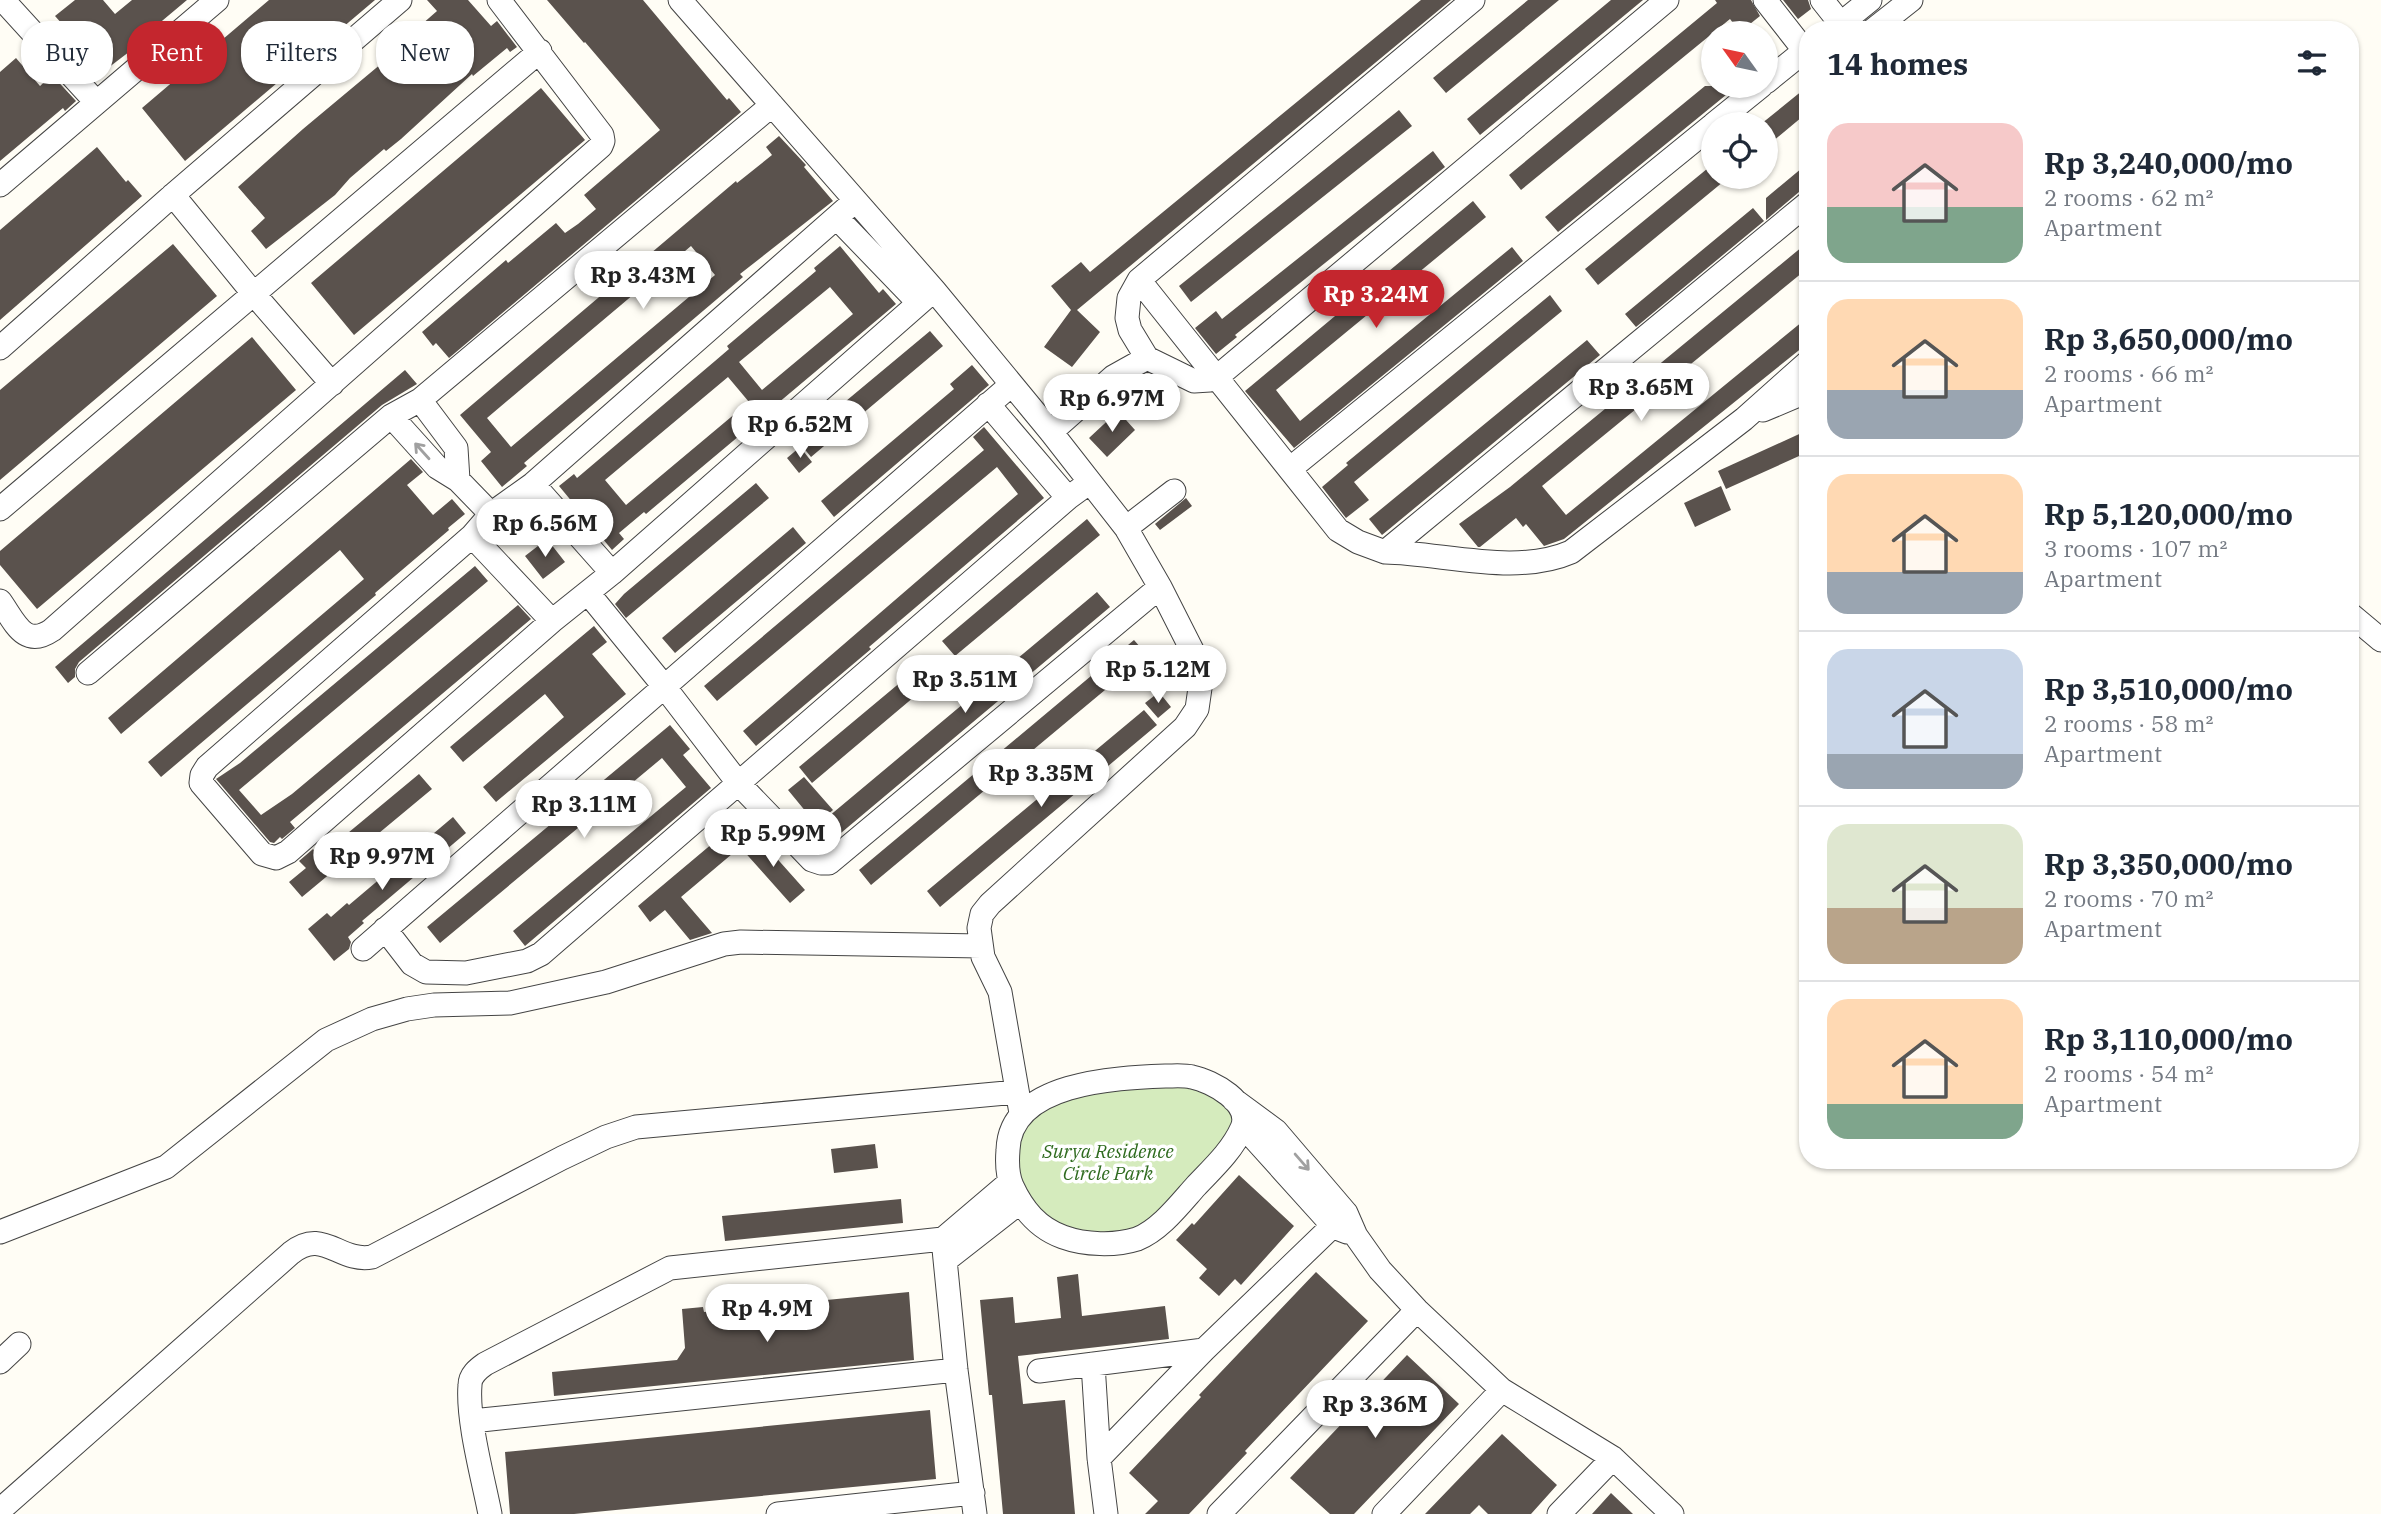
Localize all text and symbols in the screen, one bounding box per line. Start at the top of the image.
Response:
chip: Buy [21,21,113,84]
chip: Rent [127,21,227,84]
chip: Filters [241,21,362,84]
chip: New [376,21,474,84]
north arrow [1701,21,1778,98]
map controls [1701,21,1778,189]
text: 14 homes [1827,44,1968,83]
icon: filters [2293,44,2331,82]
button: locate [1701,112,1778,189]
text: Rp 3,240,000/mo [2044,143,2293,182]
icon: home [1883,151,1967,235]
text: 2 rooms · 62 m² [2044,182,2214,212]
text: Apartment [2044,212,2162,242]
pin: Rp 3.43M [571,252,715,311]
text: Rp 3.43M [590,259,696,289]
pin: Rp 3.24M [1304,270,1448,330]
text: Rp 3.24M [1323,278,1429,308]
text: Rp 3,650,000/mo [2044,319,2293,358]
icon: home [1883,327,1967,411]
text: 2 rooms · 66 m² [2044,358,2214,388]
pin: Rp 3.65M [1569,364,1713,423]
text: Rp 3.65M [1588,371,1694,401]
pin: Rp 6.97M [1040,374,1184,434]
text: Rp 6.97M [1059,382,1165,412]
text: Apartment [2044,388,2162,418]
pin: Rp 6.52M [728,400,872,460]
text: Rp 6.52M [747,408,853,438]
one-way arrow [414,442,430,460]
text: Rp 5,120,000/mo [2044,494,2293,533]
pin: Rp 6.56M [473,500,617,559]
icon: home [1883,502,1967,586]
text: Rp 6.56M [492,507,598,537]
text: 3 rooms · 107 m² [2044,533,2227,563]
text: Apartment [2044,563,2162,593]
pin: Rp 5.12M [1086,646,1230,705]
text: Rp 5.12M [1105,653,1211,683]
pin: Rp 3.51M [893,656,1037,715]
text: Rp 3.51M [912,663,1018,693]
text: Rp 3,510,000/mo [2044,669,2293,708]
icon: home [1883,677,1967,761]
text: 2 rooms · 58 m² [2044,708,2214,738]
text: Apartment [2044,738,2162,768]
pin: Rp 3.35M [969,750,1113,809]
text: Rp 3.35M [988,757,1094,787]
pin: Rp 3.11M [512,780,656,840]
text: Rp 3.11M [531,788,637,818]
pin: Rp 5.99M [701,810,845,869]
text: Rp 5.99M [720,817,826,847]
pin: Rp 9.97M [310,832,454,892]
text: Rp 9.97M [329,840,435,870]
text: Rp 3,350,000/mo [2044,844,2293,883]
icon: home [1883,852,1967,936]
text: 2 rooms · 70 m² [2044,883,2214,913]
text: Apartment [2044,913,2162,943]
text: Rp 3,110,000/mo [2044,1019,2293,1058]
icon: home [1883,1027,1967,1111]
text: 2 rooms · 54 m² [2044,1058,2214,1088]
text: Apartment [2044,1088,2162,1118]
park label: Surya Residence Circle Park [1041,1139,1174,1185]
one-way arrow [1294,1152,1310,1170]
pin: Rp 4.9M [702,1284,832,1344]
text: Rp 4.9M [721,1292,813,1322]
pin: Rp 3.36M [1303,1380,1447,1440]
text: Rp 3.36M [1322,1388,1428,1418]

